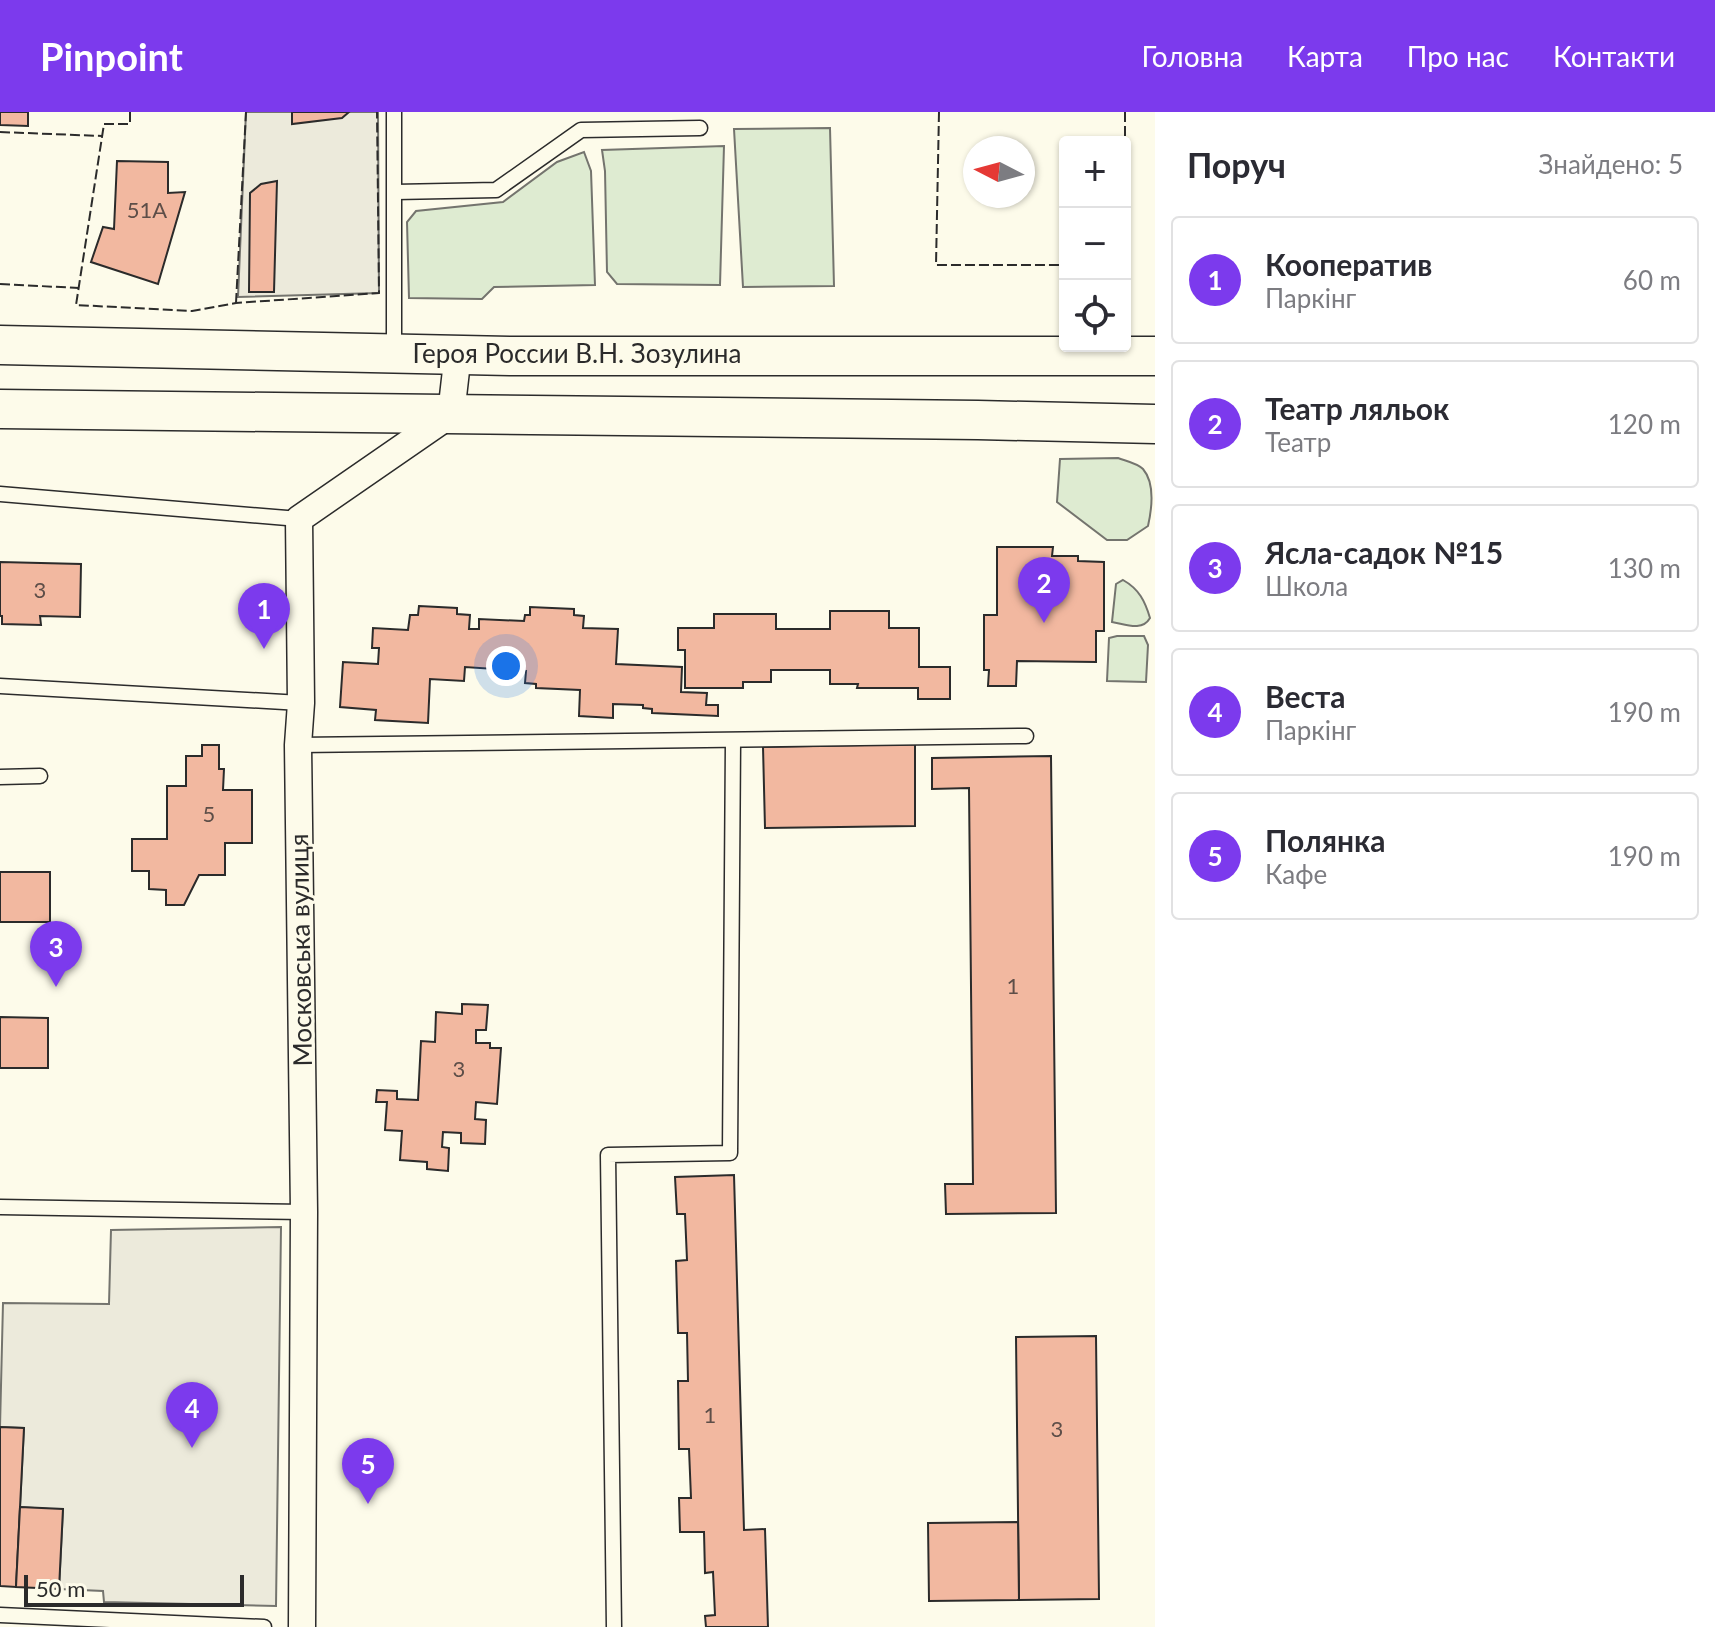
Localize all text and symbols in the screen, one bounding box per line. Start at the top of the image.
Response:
text: Pinpoint [40,33,183,79]
text: Головна [1142,39,1243,73]
text: Карта [1287,39,1363,73]
text: Про нас [1407,39,1509,73]
text: Контакти [1553,39,1675,73]
north arrow [963,136,1035,208]
map controls [1059,136,1131,352]
button: + [1059,136,1131,208]
text: Поруч [1187,144,1286,185]
text: Знайдено: 5 [1539,148,1683,180]
house number: 51А [127,196,167,223]
button: − [1059,208,1131,280]
text: Кооператив [1265,246,1432,282]
text: 1 [1207,264,1223,296]
text: 60 m [1623,264,1681,296]
button: locate [1059,280,1131,352]
text: Паркінг [1265,282,1356,314]
street label: Героя России В.Н. Зозулина [413,337,741,369]
text: Театр ляльок [1265,390,1449,426]
text: 2 [1207,408,1223,440]
text: 120 m [1608,408,1681,440]
text: Театр [1265,426,1331,458]
text: Ясла-садок №15 [1265,534,1503,570]
text: 3 [1207,552,1223,584]
text: 130 m [1608,552,1681,584]
pin: 2 [1018,557,1070,623]
text: Школа [1265,570,1348,602]
house number: 3 [34,576,46,603]
pin: 1 [238,583,290,649]
your location [486,646,526,686]
text: Веста [1265,678,1346,714]
text: 4 [1207,696,1223,728]
text: 190 m [1608,696,1681,728]
text: Паркінг [1265,714,1356,746]
house number: 5 [203,800,215,827]
text: Полянка [1265,822,1386,858]
street label: Московська вулиця [282,833,318,1067]
text: 5 [1207,840,1223,872]
text: 190 m [1608,840,1681,872]
text: Кафе [1265,858,1327,890]
pin: 3 [30,921,82,987]
house number: 1 [1007,972,1019,999]
house number: 3 [453,1055,465,1082]
pin: 4 [166,1382,218,1448]
house number: 1 [704,1401,716,1428]
house number: 3 [1051,1415,1063,1442]
pin: 5 [342,1438,394,1504]
scale bar [24,1571,244,1607]
text: 50 m [36,1575,85,1602]

